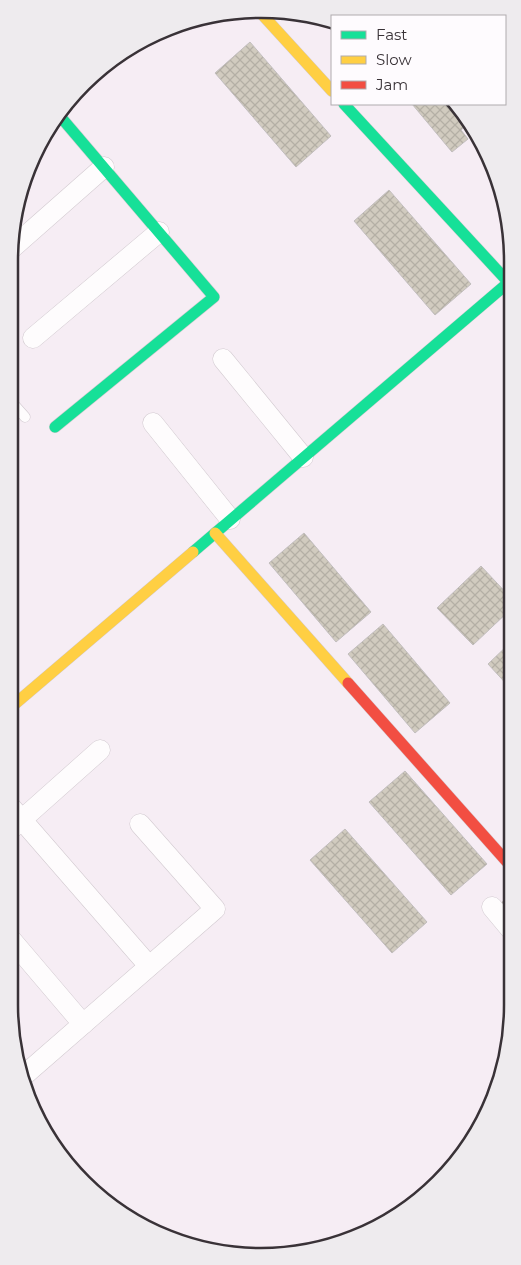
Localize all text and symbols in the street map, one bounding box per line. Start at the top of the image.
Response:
legend [331,15,506,105]
text: Fast [376,25,407,44]
text: Slow [376,50,412,69]
text: Jam [375,75,408,94]

